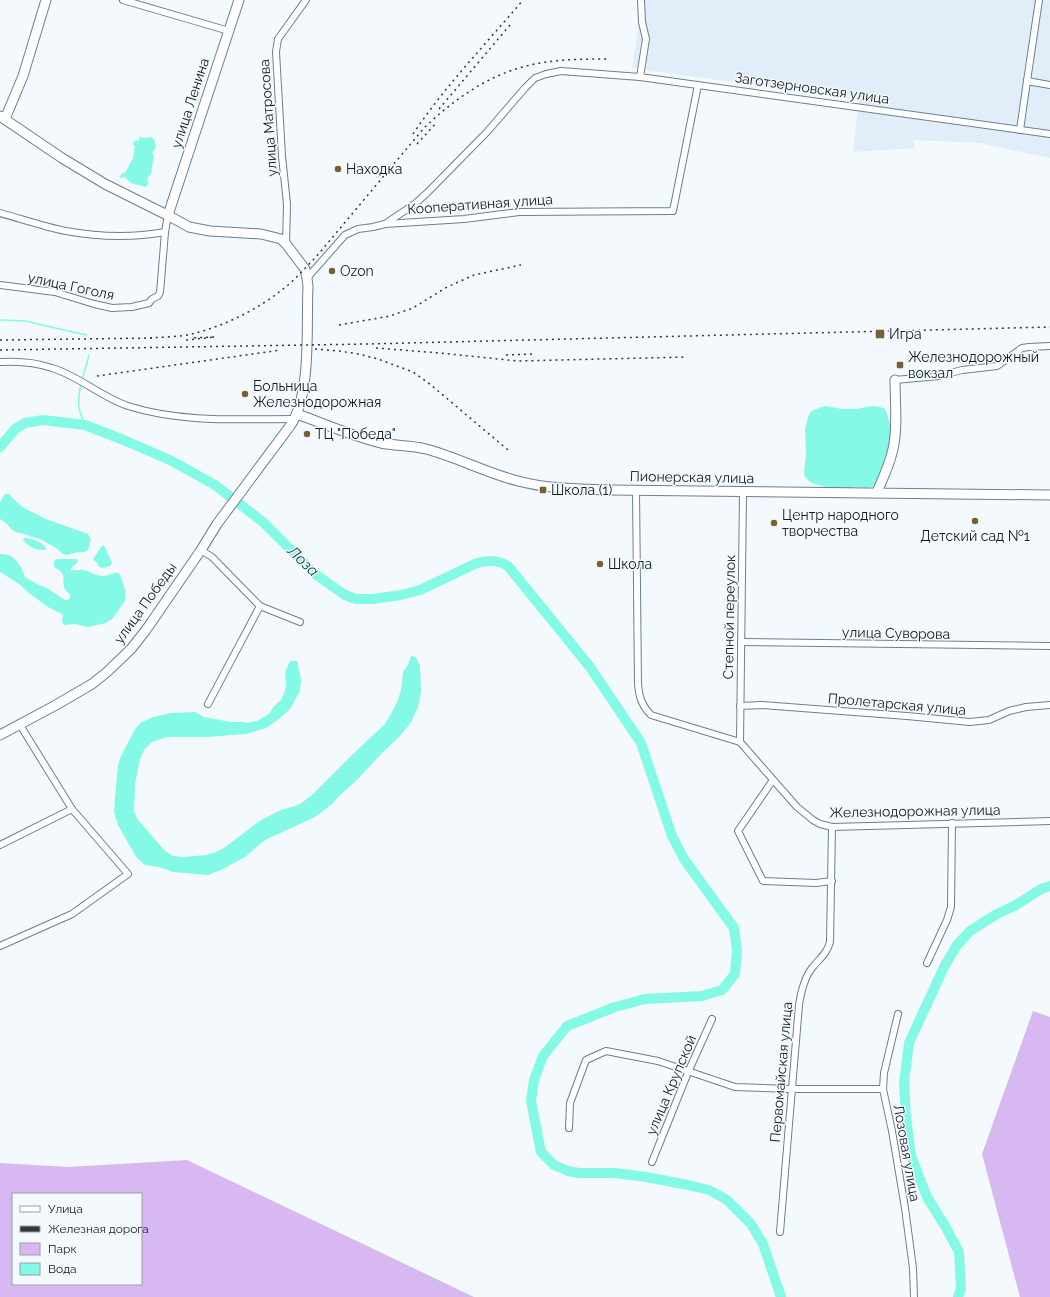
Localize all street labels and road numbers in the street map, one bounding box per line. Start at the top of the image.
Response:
street label: улица Ленина [168,56,212,150]
street label: улица Матросова [256,59,280,177]
street label: Заготзерновская улица [734,69,890,107]
street label: Кооперативная улица [407,191,553,217]
street label: улица Гоголя [26,269,116,303]
street label: Пионерская улица [630,468,754,486]
street label: Степной переулок [720,554,738,680]
street label: улица Победы [110,560,180,646]
street label: улица Суворова [842,624,950,642]
street label: Пролетарская улица [827,690,967,718]
street label: Железнодорожная улица [829,802,1001,820]
street label: Первомайская улица [767,1001,795,1143]
street label: улица Крупской [643,1033,699,1137]
street label: Лозовая улица [891,1103,923,1203]

